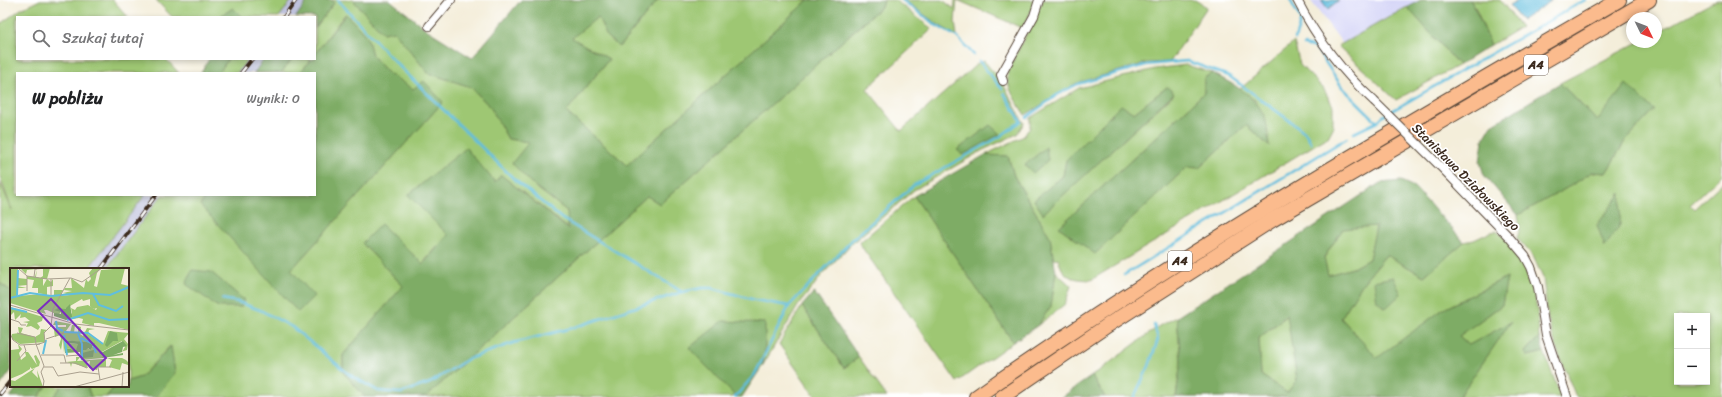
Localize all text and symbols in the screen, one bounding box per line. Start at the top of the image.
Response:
north arrow [1626,12,1662,48]
search box [16,16,316,60]
text: Szukaj tutaj [62,25,143,51]
icon: search [30,27,52,49]
road number: A4 [1524,55,1548,75]
text: W pobliżu [32,83,103,113]
text: Wyniki: 0 [247,87,300,110]
street label: Stanisława Działowskiego [1406,117,1526,237]
road number: A4 [1168,251,1192,271]
inset map [10,268,129,387]
map controls [1674,313,1710,385]
button: + [1674,313,1710,349]
button: − [1674,349,1710,385]

